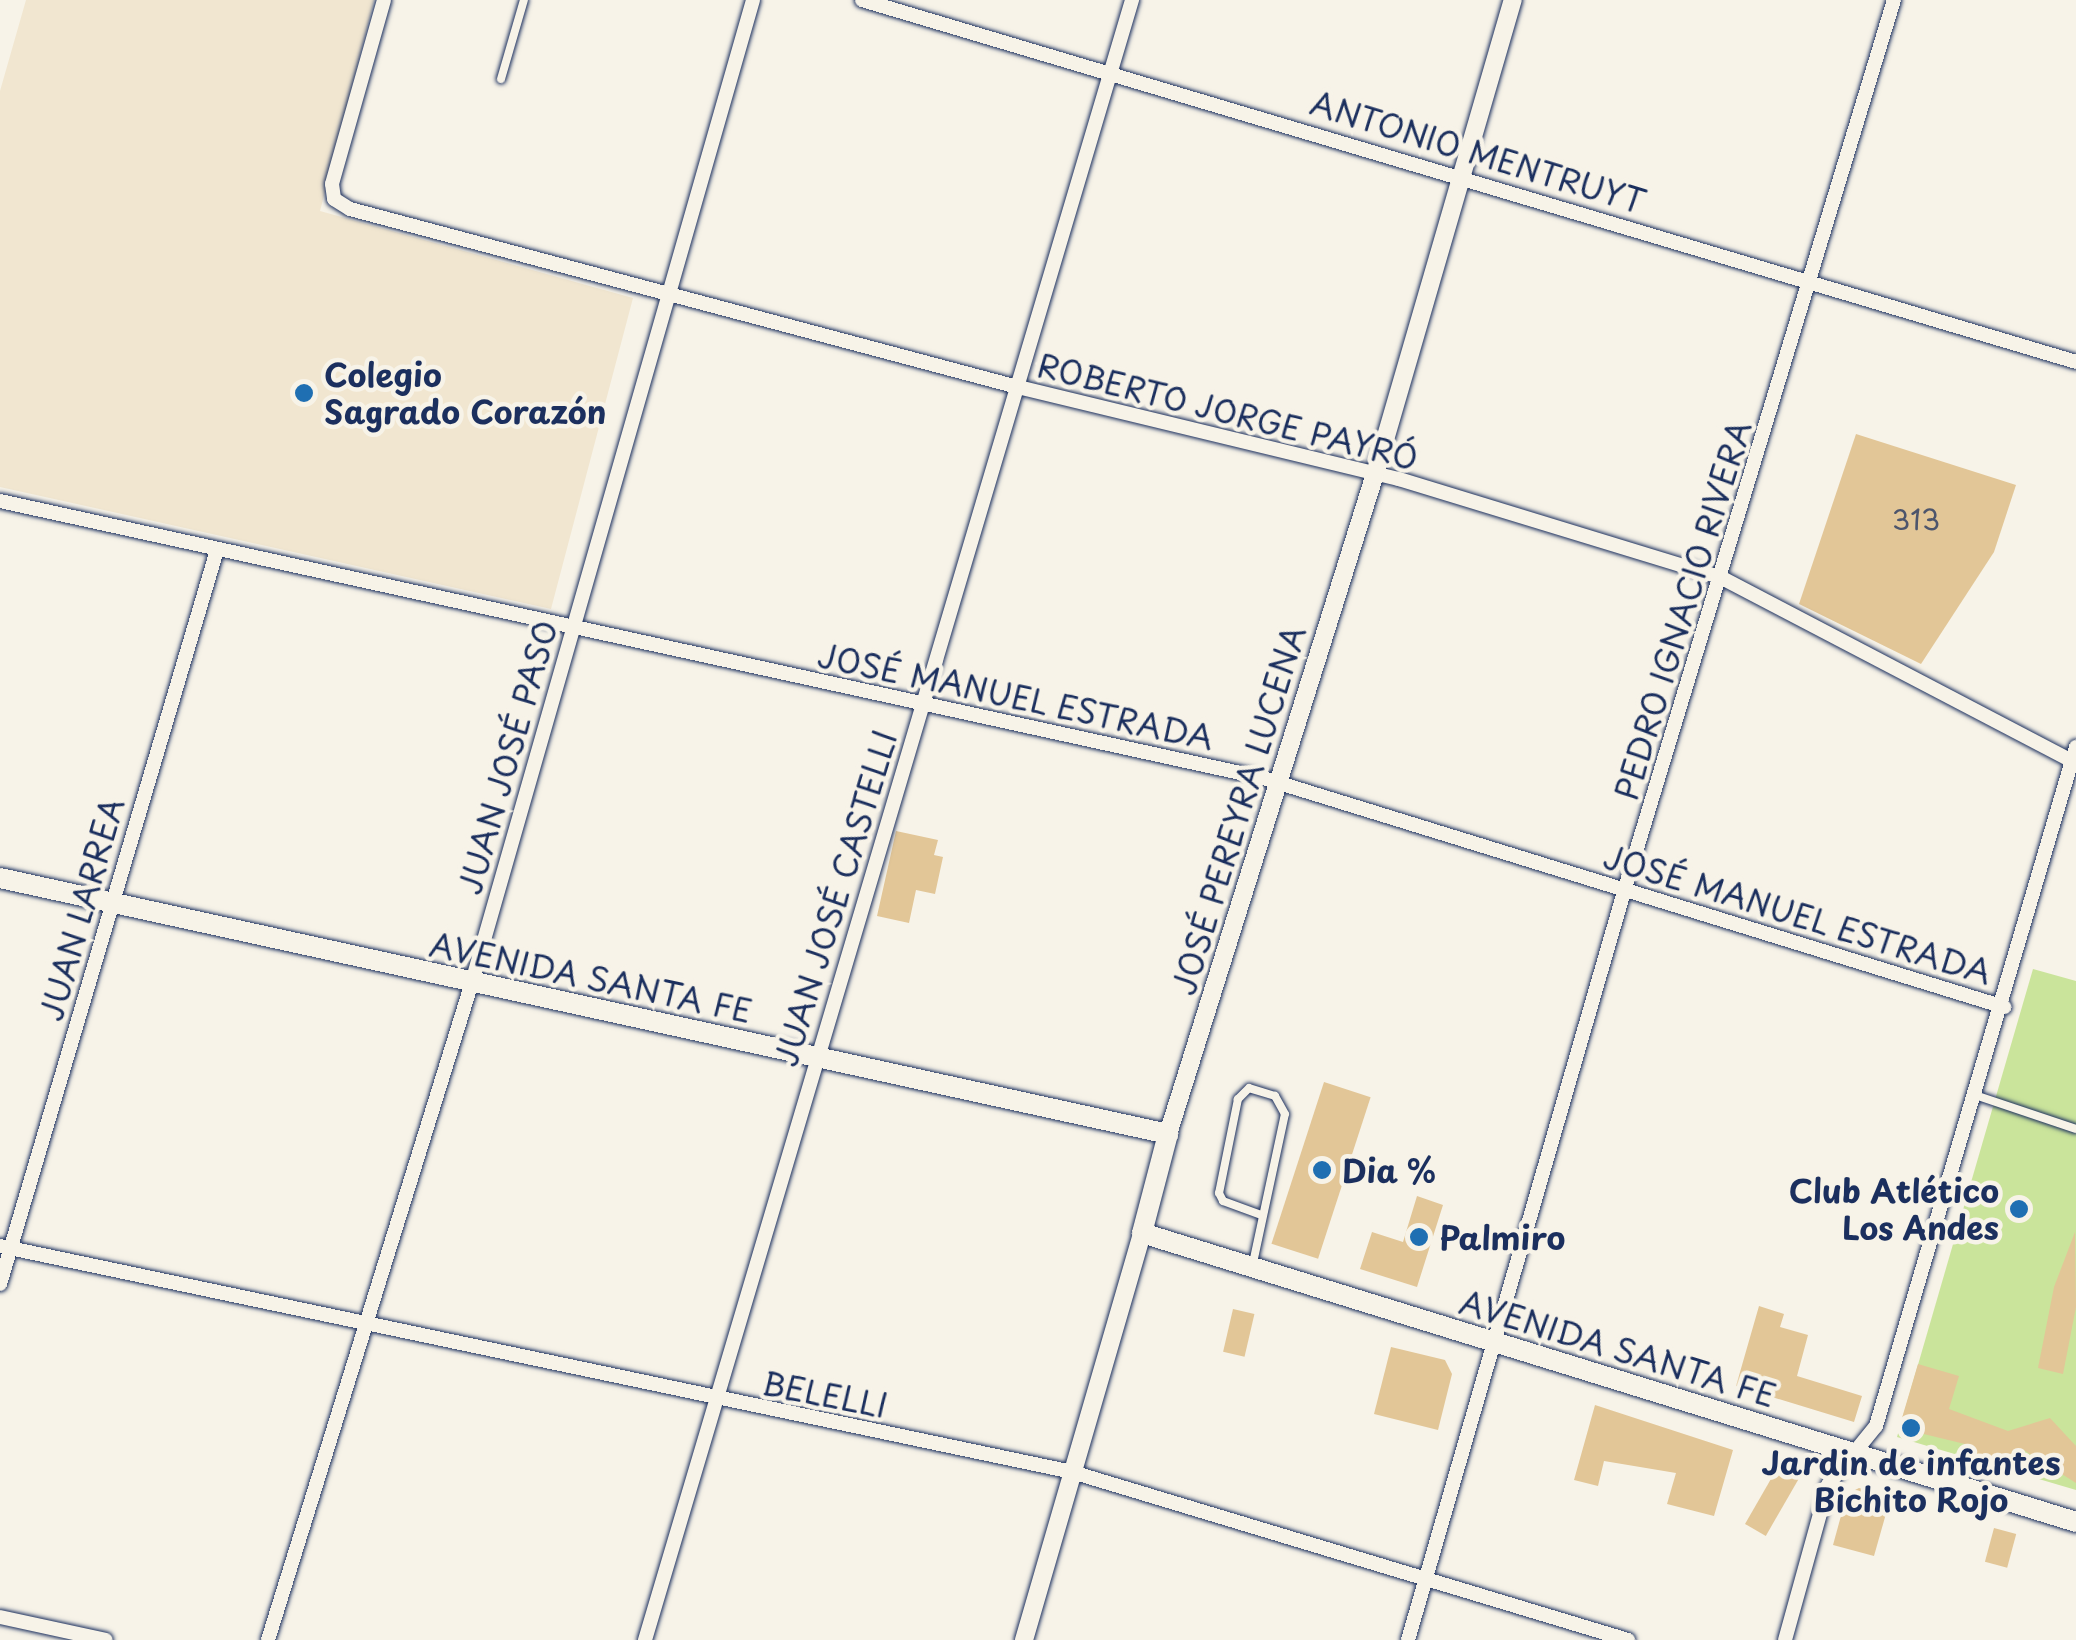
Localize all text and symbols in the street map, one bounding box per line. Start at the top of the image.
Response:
street label: ANTONIO MENTRUYT [1305,82,1651,222]
street label: ROBERTO JORGE PAYRÓ [1030,344,1426,478]
place label: Colegio Sagrado Corazón [324,356,605,431]
marker: Colegio Sagrado Corazón [293,382,315,404]
street label: PEDRO IGNACIO RIVERA [1605,411,1759,809]
house number: 313 [1892,502,1940,536]
street label: JUAN JOSÉ PASO [449,615,565,899]
street label: JOSÉ PEREYRA LUCENA [1163,619,1313,1001]
street label: JOSÉ MANUEL ESTRADA [813,635,1219,757]
street label: JUAN JOSÉ CASTELLI [766,725,904,1071]
street label: JUAN LARREA [30,791,132,1027]
street label: JOSÉ MANUEL ESTRADA [1598,836,1998,992]
street label: AVENIDA SANTA FE [430,925,752,1029]
place label: Dia % [1342,1151,1437,1189]
marker: Dia % [1311,1159,1333,1181]
place label: Club Atlético Los Andes [1789,1172,1999,1247]
marker: Club Atlético Los Andes [2008,1198,2030,1220]
place label: Palmiro [1439,1218,1565,1256]
marker: Palmiro [1408,1226,1430,1248]
street label: AVENIDA SANTA FE [1459,1283,1777,1413]
street label: BELELLI [759,1363,891,1425]
marker: Jardin de infantes Bichito Rojo [1900,1417,1922,1439]
place label: Jardin de infantes Bichito Rojo [1763,1444,2059,1519]

